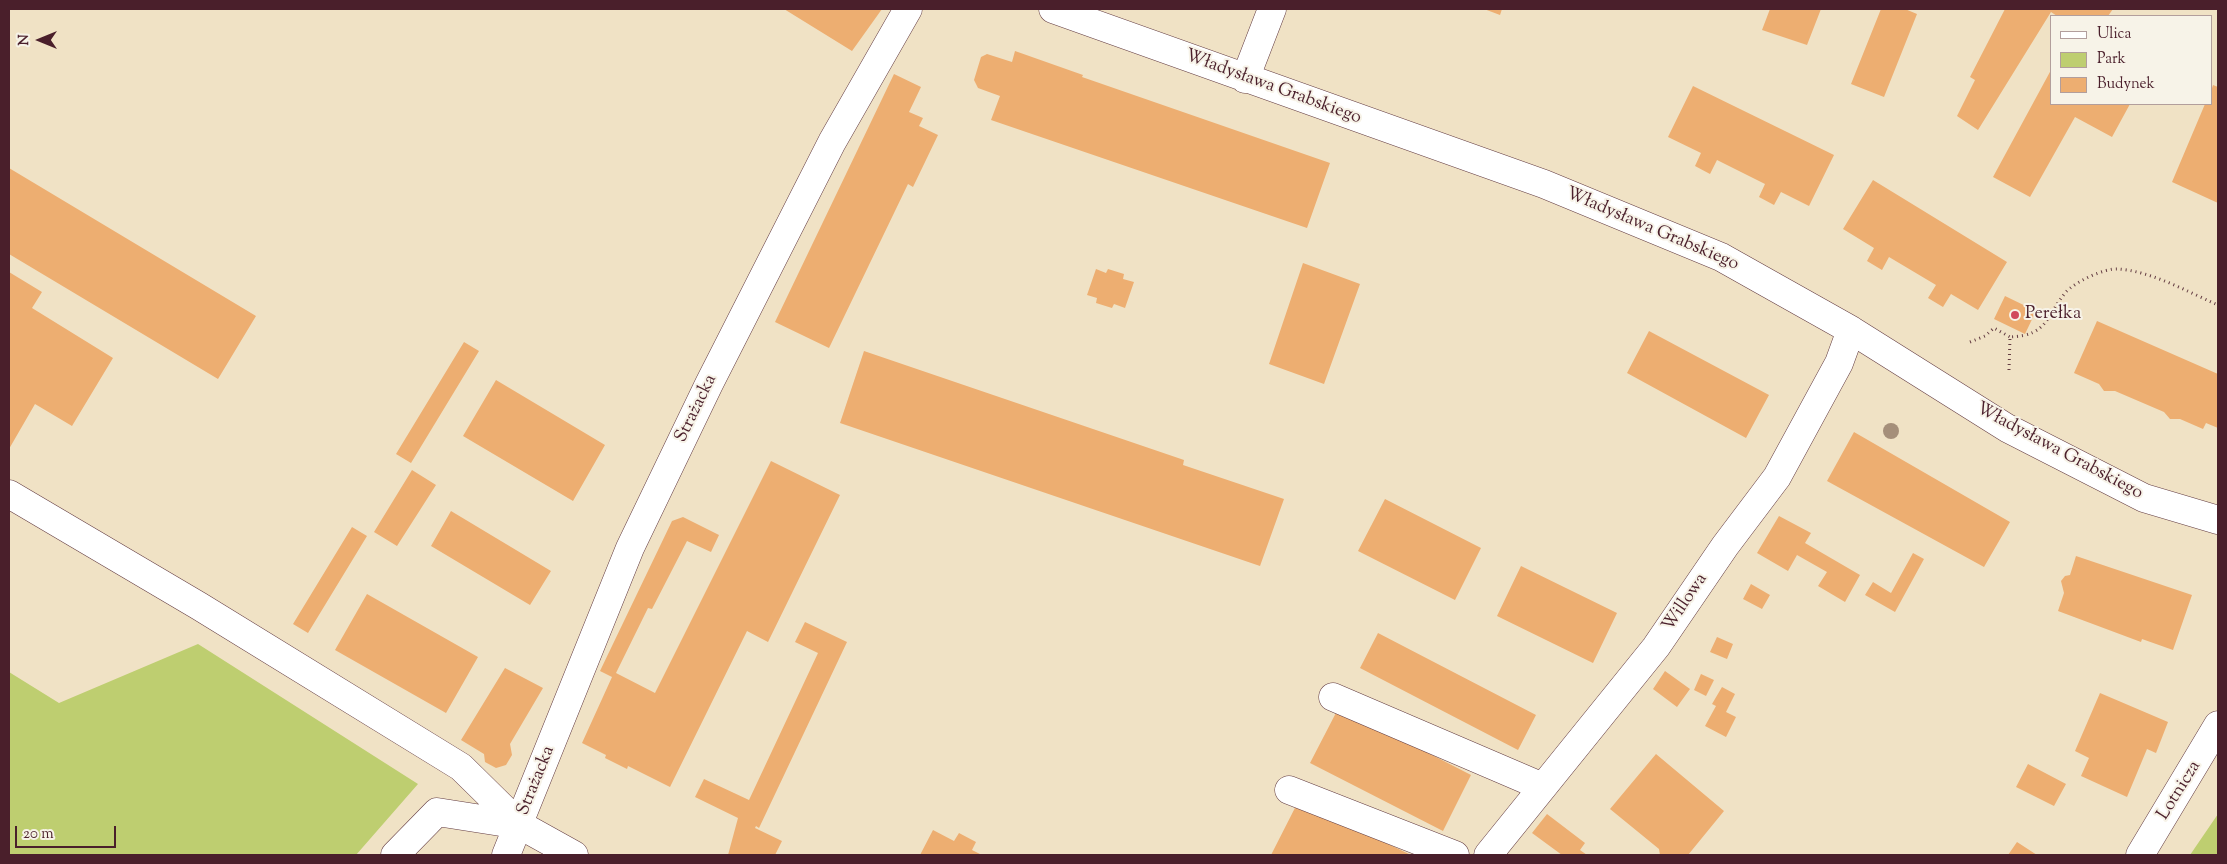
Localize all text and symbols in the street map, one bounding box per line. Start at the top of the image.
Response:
north arrow [15,15,65,65]
legend [2050,15,2212,105]
text: Ulica [2097,24,2131,45]
text: N [15,34,35,46]
street label: Władysława Grabskiego [1182,46,1364,130]
text: Park [2097,49,2126,70]
text: Budynek [2097,74,2155,95]
street label: Władysława Grabskiego [1562,184,1742,276]
place label: Perełka [2025,304,2081,326]
marker: Perełka [2009,309,2021,321]
street label: Strażacka [671,371,723,447]
street label: Władysława Grabskiego [1972,399,2146,505]
street label: Willowa [1659,570,1713,636]
street label: Strażacka [513,743,561,819]
street label: Lotnicza [2153,757,2207,825]
scale bar [18,816,119,848]
text: 20 m [23,824,54,845]

